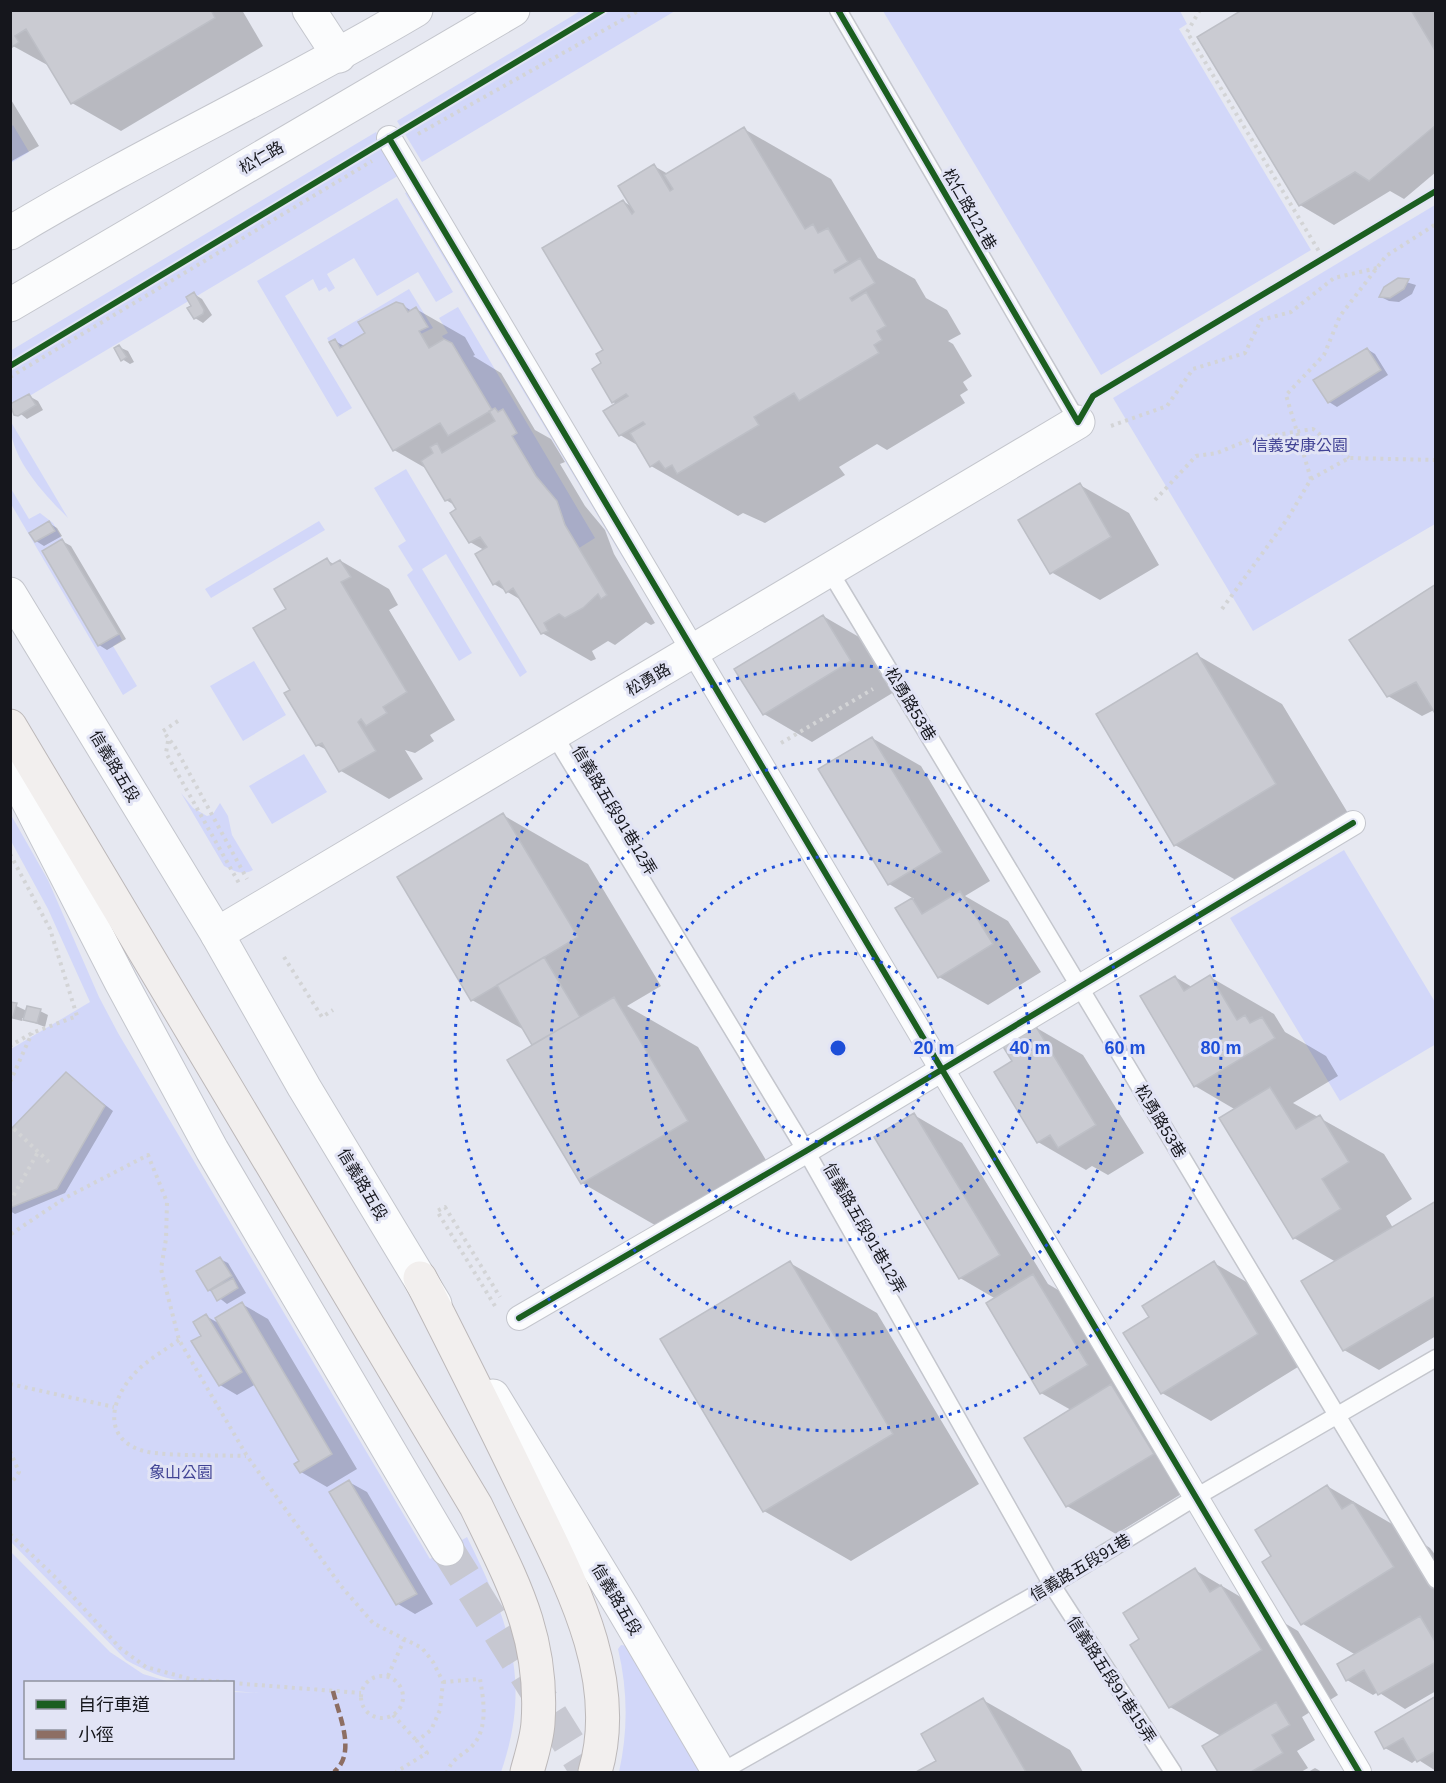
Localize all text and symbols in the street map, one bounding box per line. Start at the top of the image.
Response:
street label: 松仁路 [236,138,286,177]
street label: 松仁路121巷 [940,166,1000,253]
park label: 信義安康公園 [1252,437,1348,454]
street label: 松勇路 [623,660,673,699]
street label: 松勇路53巷 [882,665,939,744]
street label: 信義路五段 [87,728,142,805]
street label: 信義路五段91巷12弄 [569,743,660,878]
centre of rings [828,1038,848,1058]
text: 20 m [913,1038,955,1058]
text: 40 m [1009,1038,1051,1058]
text: 60 m [1104,1038,1146,1058]
text: 80 m [1200,1038,1242,1058]
street label: 松勇路53巷 [1132,1082,1189,1161]
street label: 信義路五段 [335,1146,390,1223]
street label: 信義路五段91巷12弄 [820,1160,909,1296]
park label: 象山公園 [149,1463,213,1481]
street label: 信義路五段91巷 [1027,1531,1133,1604]
street label: 信義路五段 [589,1561,644,1638]
street label: 信義路五段91巷15弄 [1064,1613,1159,1746]
legend [24,1681,234,1759]
text: 自行車道 [78,1695,150,1715]
text: 小徑 [78,1725,114,1745]

